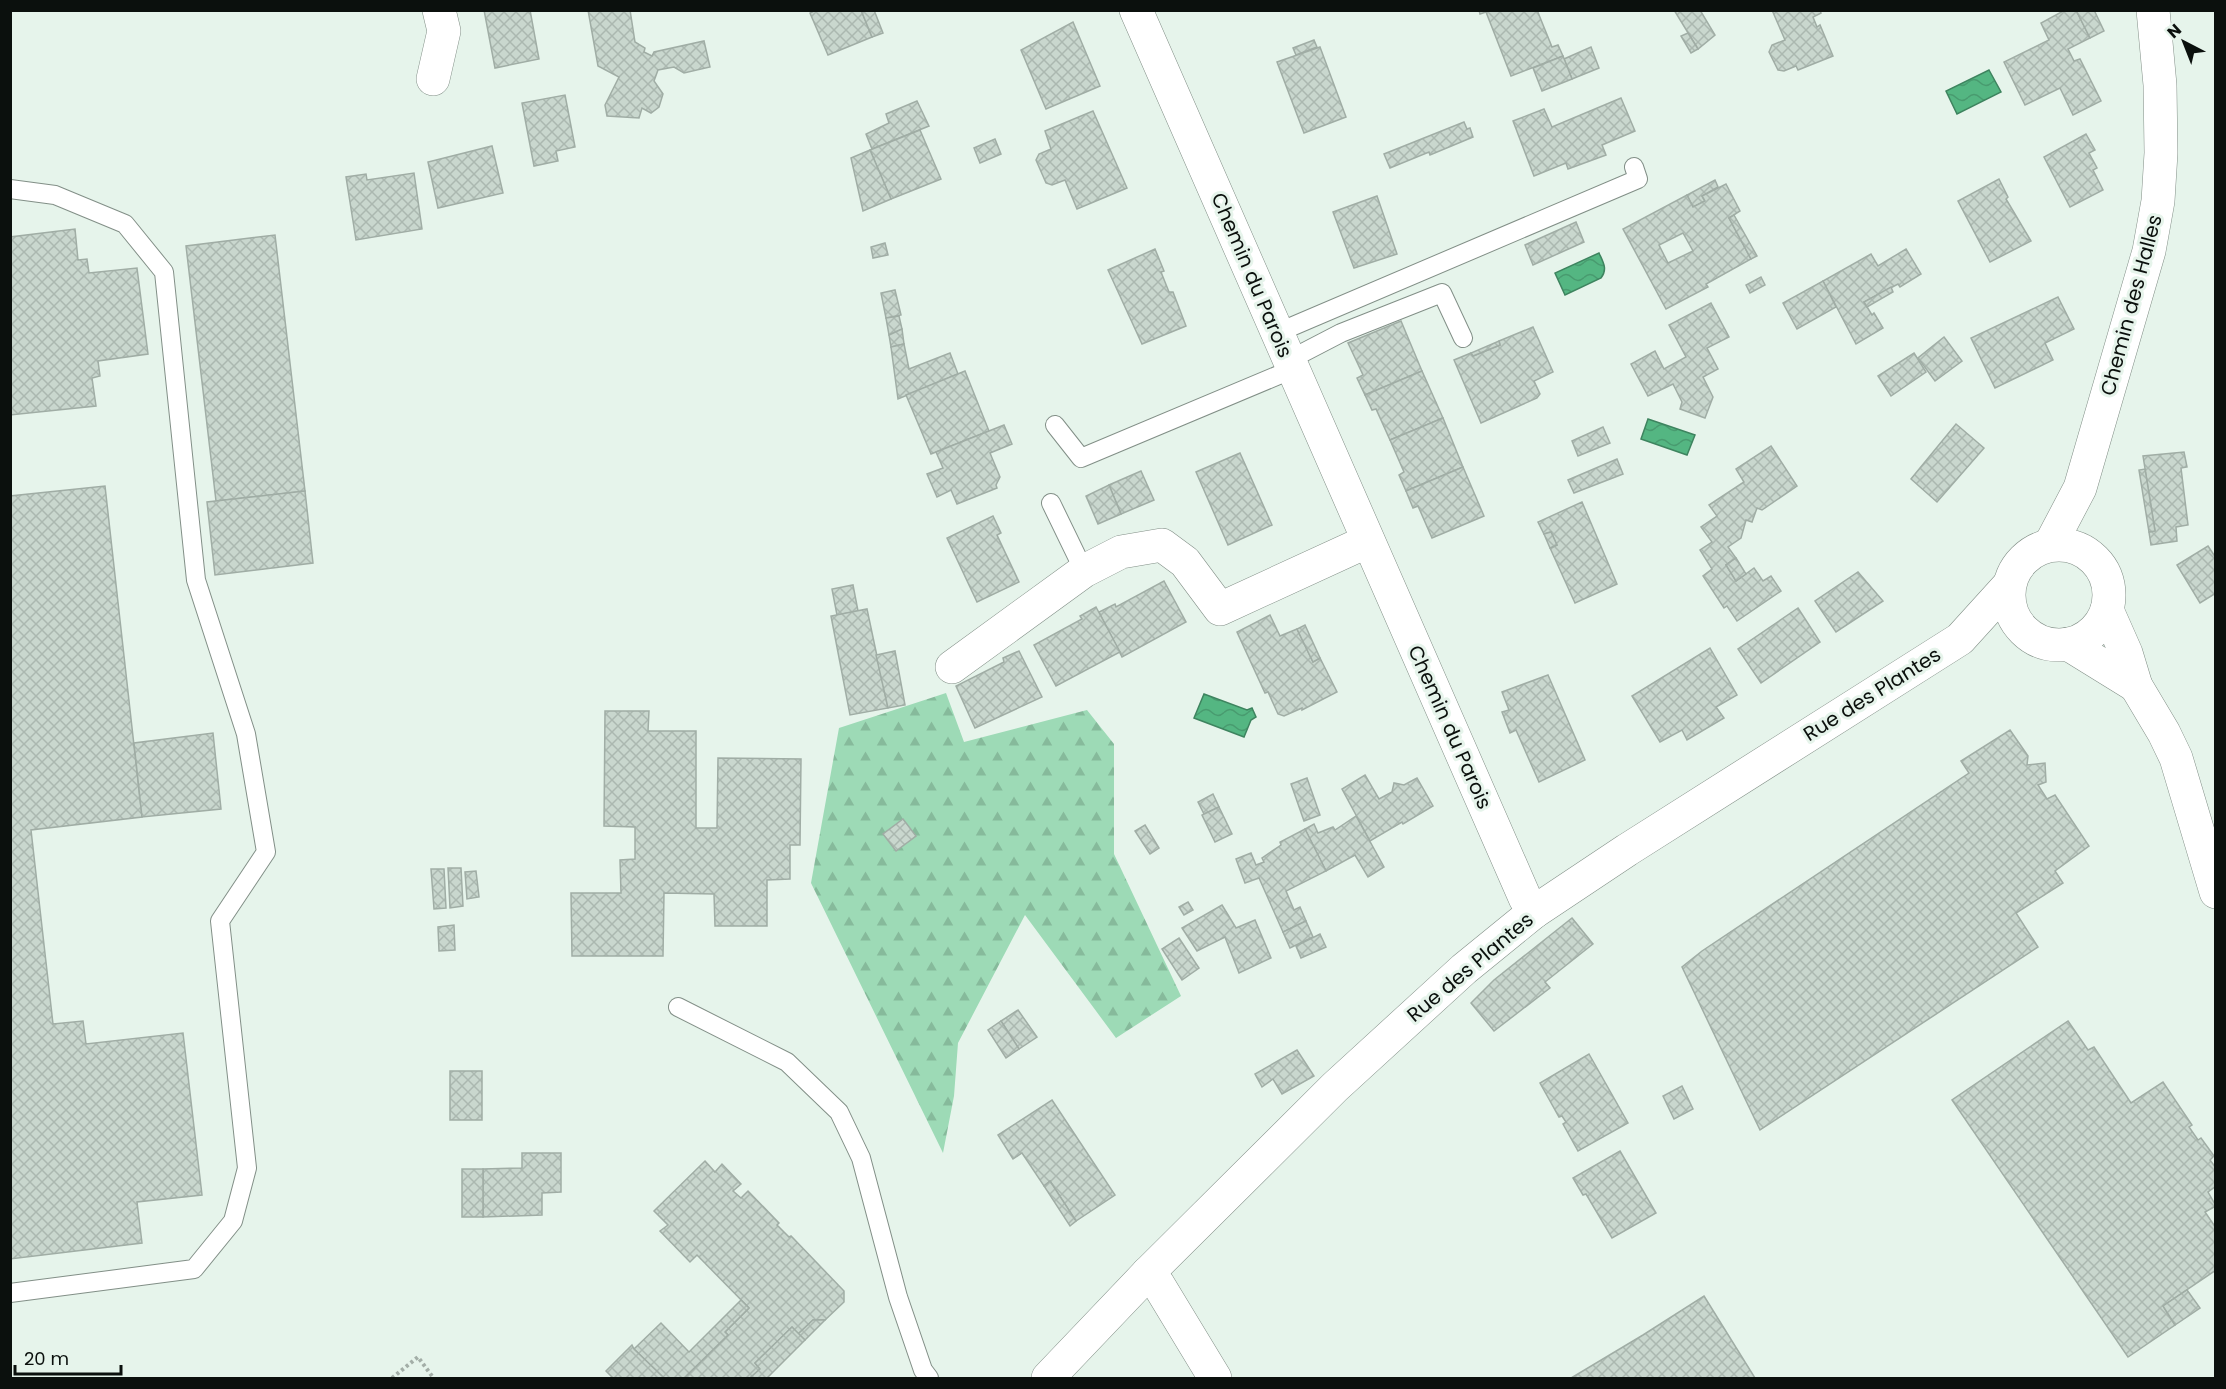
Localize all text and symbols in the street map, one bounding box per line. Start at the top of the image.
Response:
north arrow [2154,12,2214,72]
text: N [2162,19,2186,44]
street label: Chemin du Parois [1205,188,1299,362]
street label: Chemin des Halles [2093,212,2169,398]
street label: Rue des Plantes [1798,640,1946,748]
street label: Chemin du Parois [1401,641,1499,813]
street label: Rue des Plantes [1401,906,1539,1028]
scale bar [15,1338,122,1376]
text: 20 m [24,1346,69,1371]

